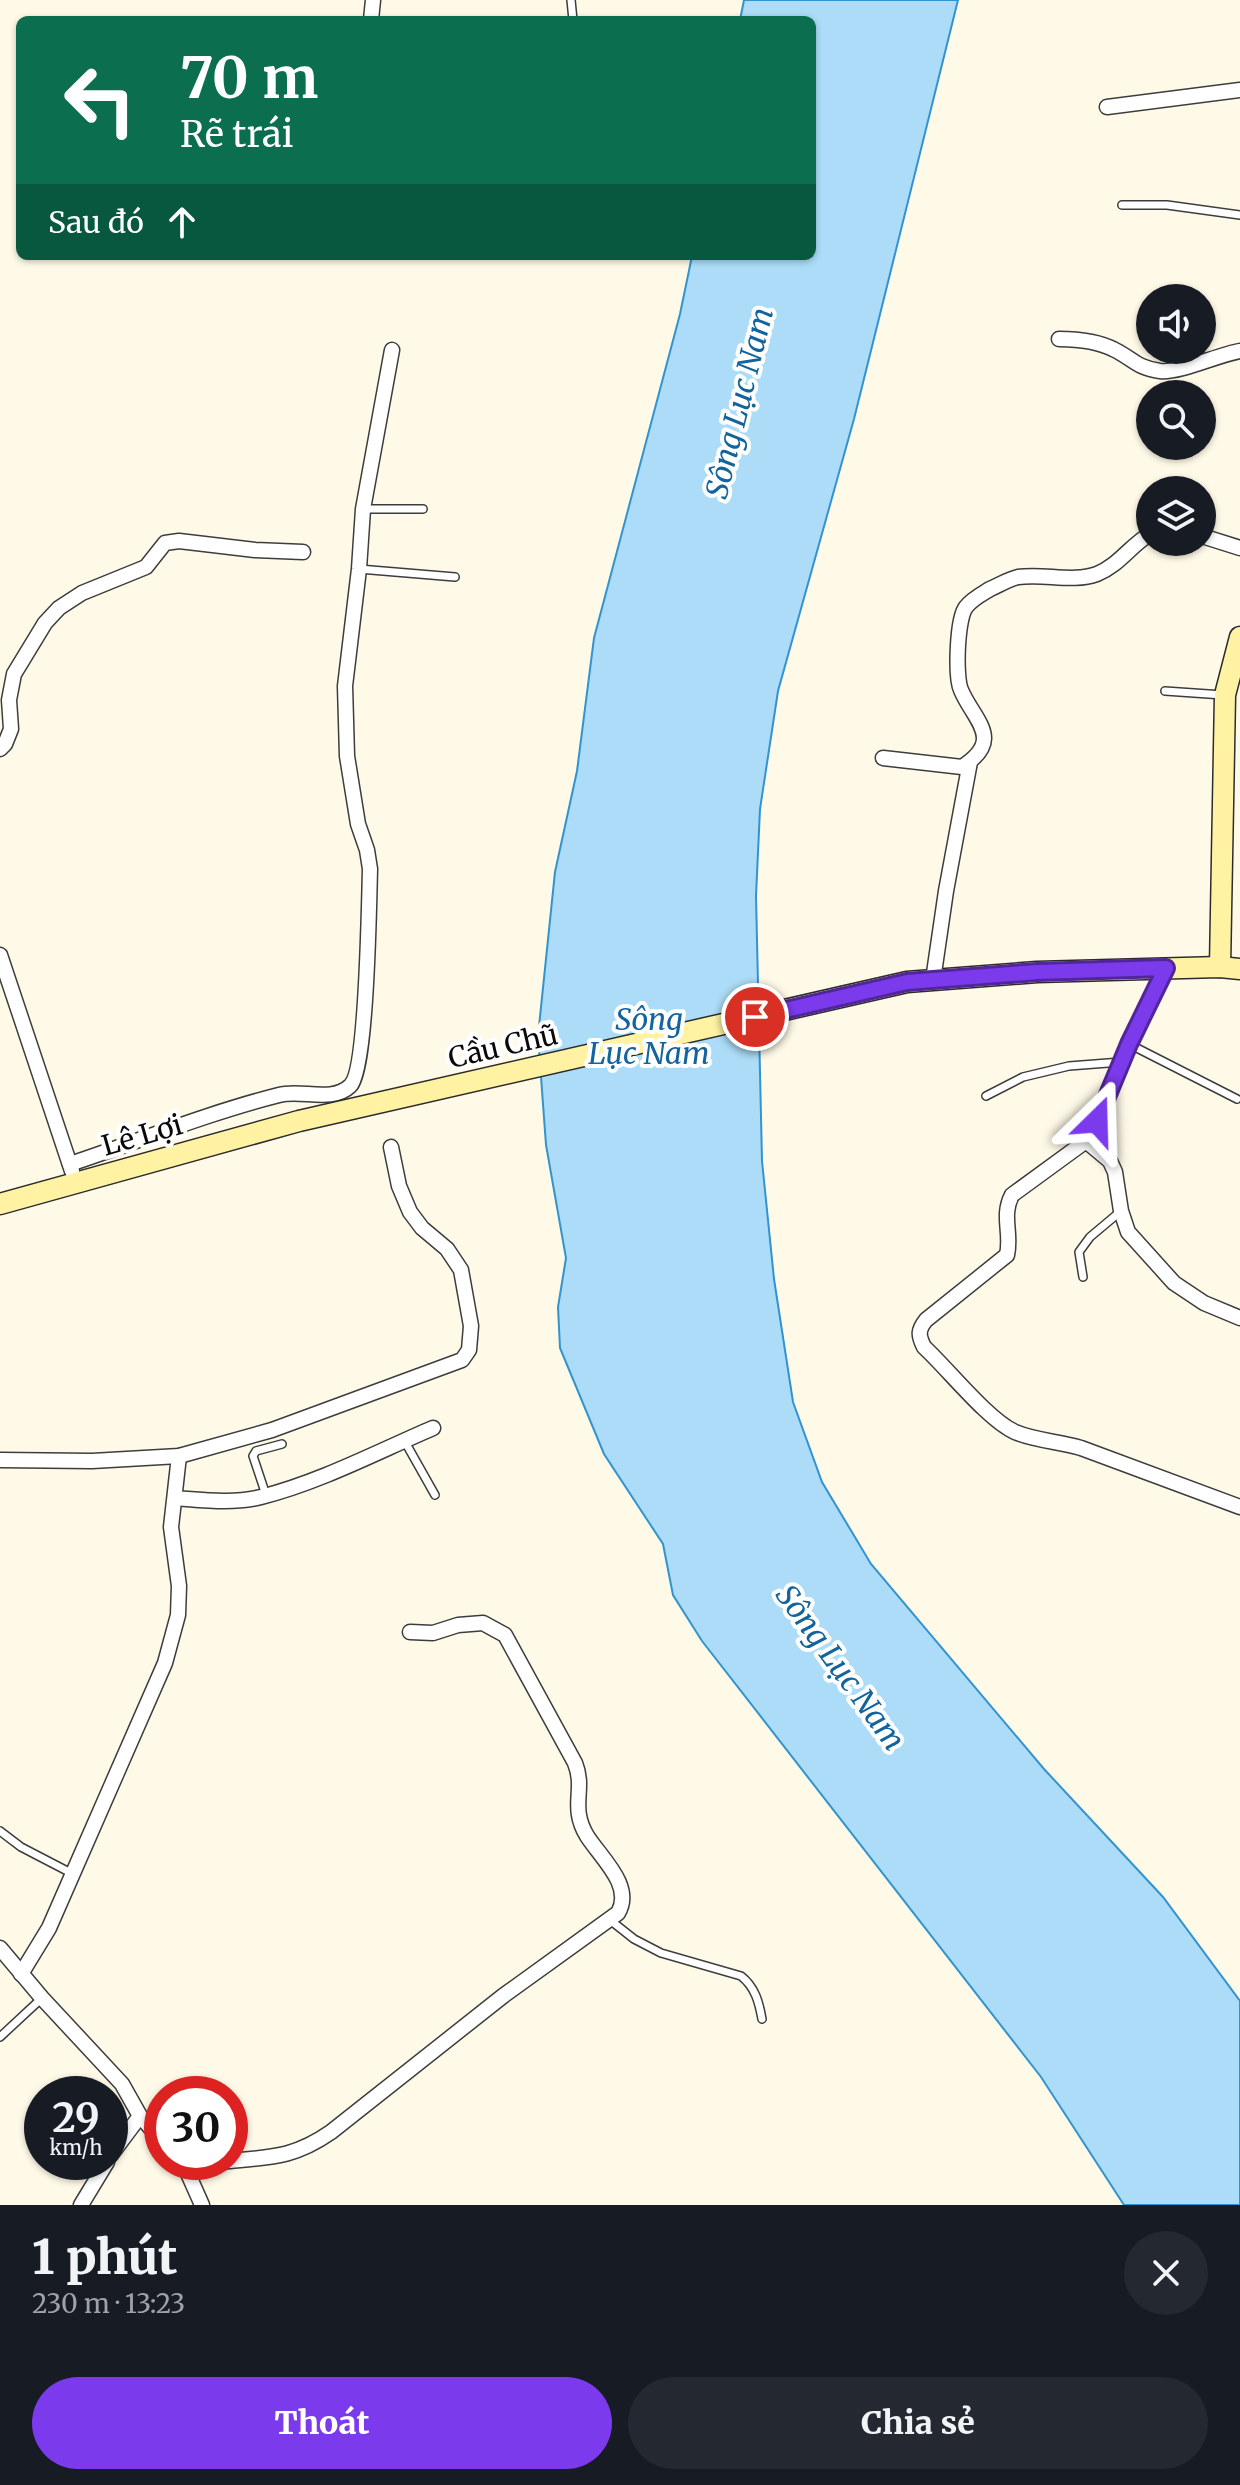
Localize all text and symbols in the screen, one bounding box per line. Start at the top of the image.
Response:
text: 70 m [180,43,318,113]
icon: left [48,48,152,152]
text: Rẽ trái [180,112,293,157]
icon: ahead [160,200,204,244]
text: Sau đó [48,203,144,241]
map controls [1136,284,1216,556]
button: sound [1136,284,1216,364]
water label: Sông Lục Nam [697,303,781,502]
button: search [1136,380,1216,460]
button: layers [1136,476,1216,556]
pin [721,983,789,1051]
icon: arrive [733,995,777,1039]
water label: Sông Lục Nam [588,1000,710,1072]
street label: Cầu Chũ [445,1016,561,1076]
position arrow [1055,1079,1139,1163]
street label: Lê Lợi [98,1106,186,1164]
water label: Sông Lục Nam [768,1577,914,1758]
speed limit sign: 30 [144,2076,248,2180]
text: 29 [52,2093,100,2143]
text: km/h [50,2135,102,2160]
text: 1 phút [32,2227,178,2287]
button: close [1124,2231,1208,2315]
text: 230 m · 13:23 [32,2287,185,2320]
button: Thoát [32,2377,612,2469]
button: Chia sẻ [628,2377,1208,2469]

